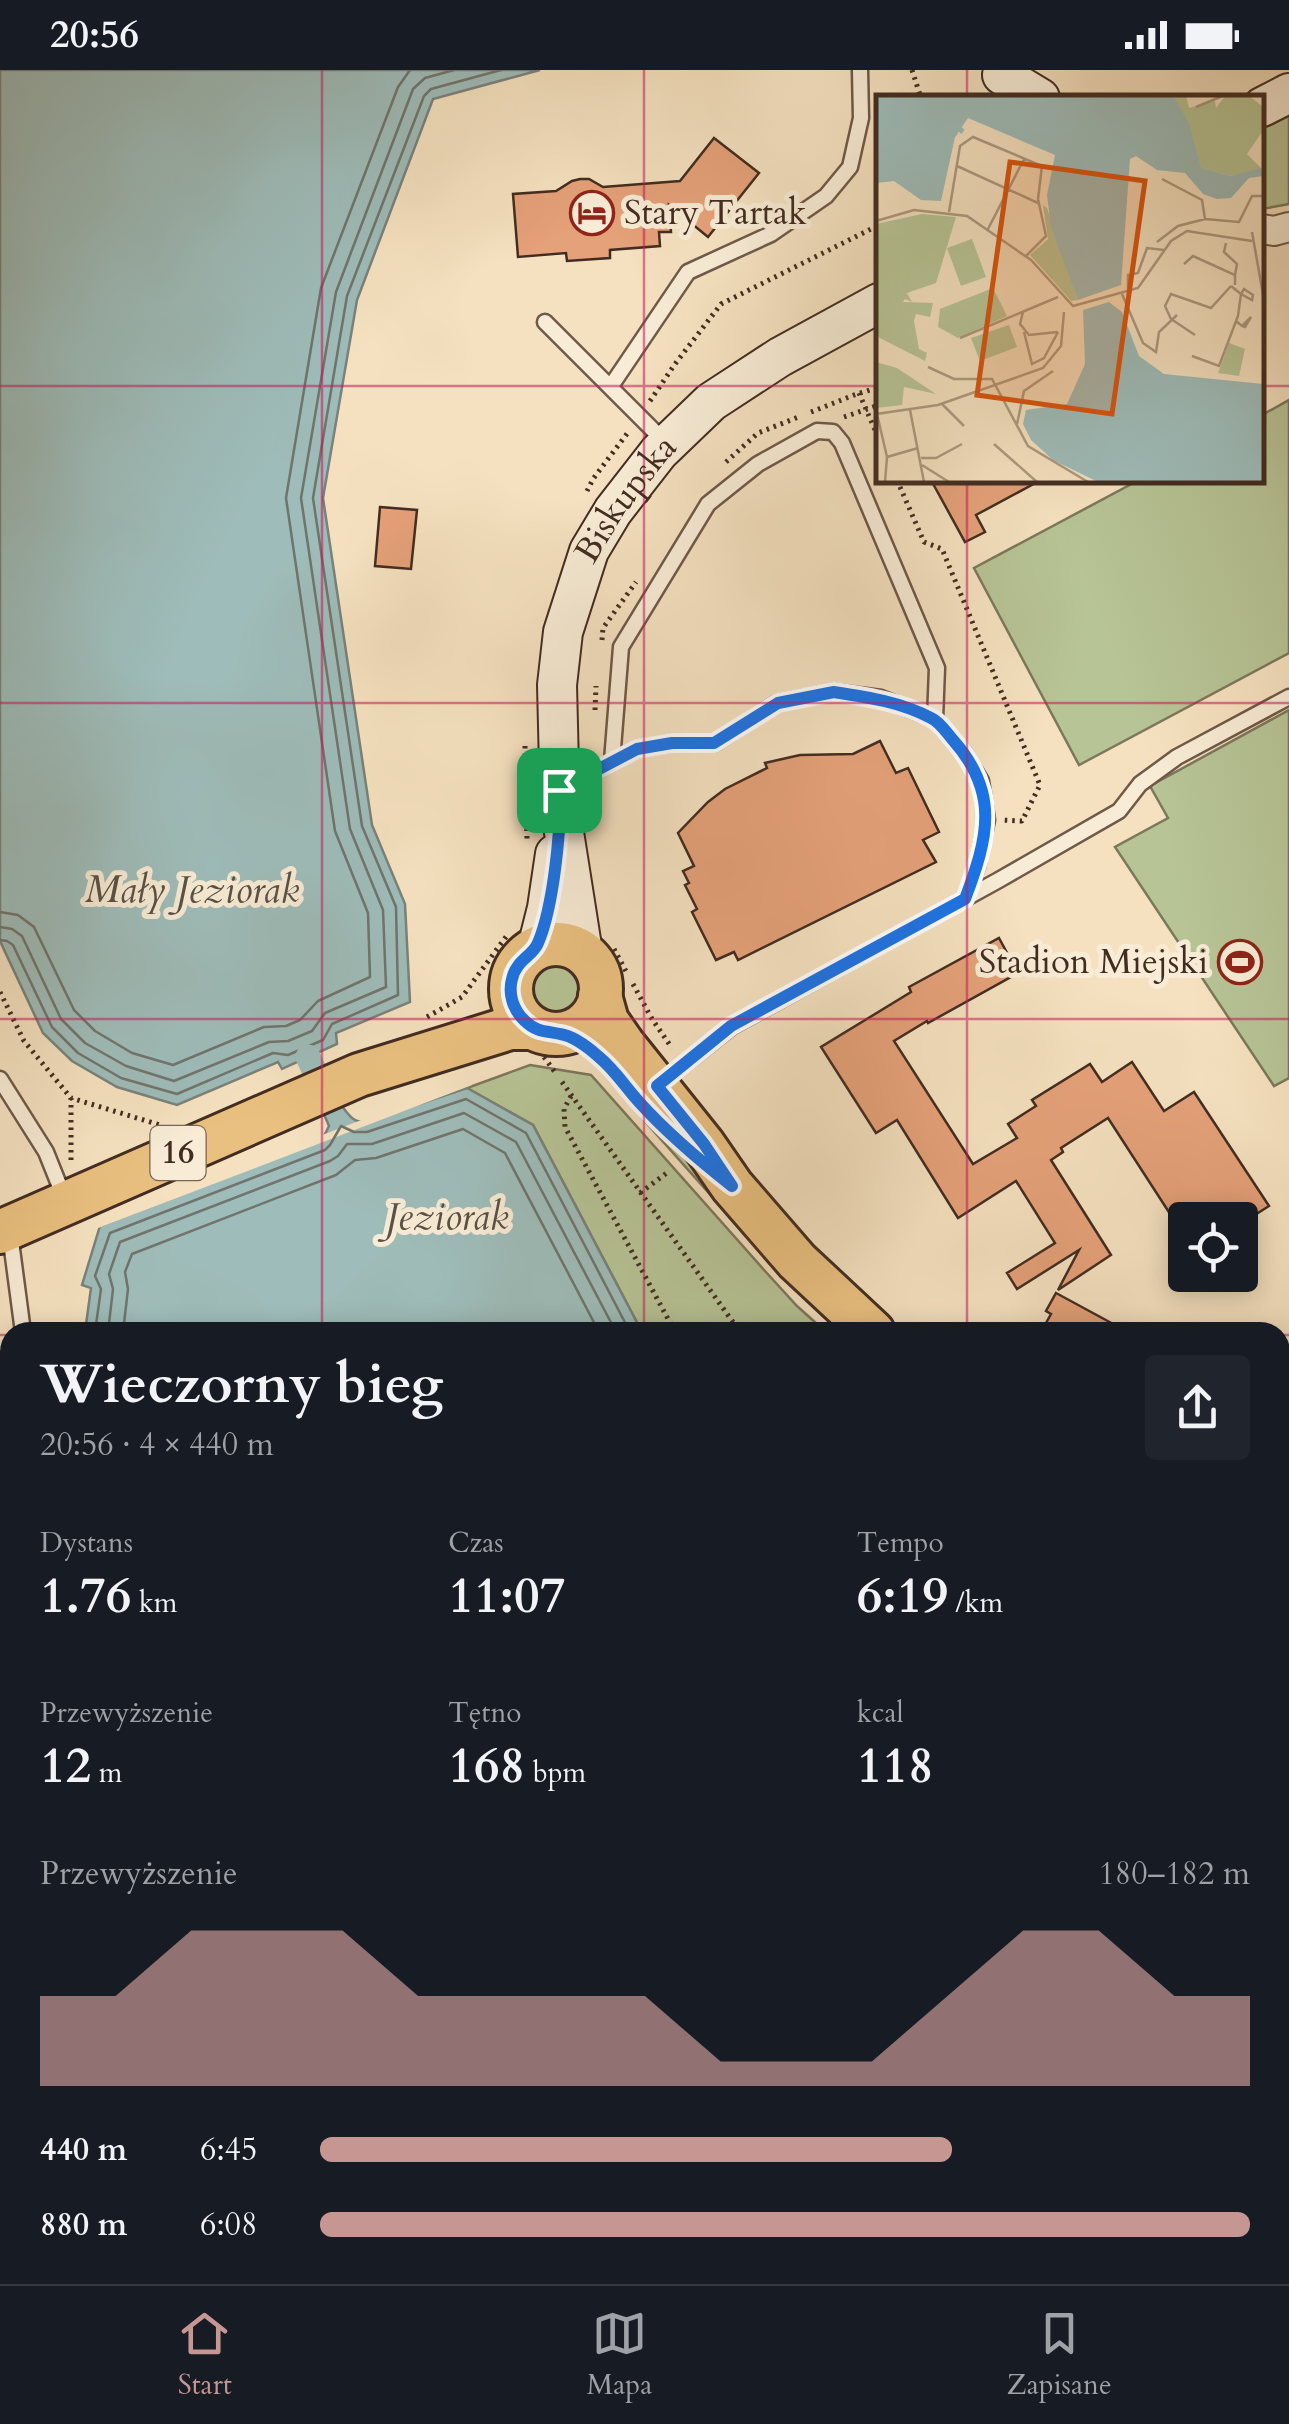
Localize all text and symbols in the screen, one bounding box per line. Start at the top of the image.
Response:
text: 20:56 [50,9,139,61]
inset map [876,95,1264,482]
place label: Stary Tartak [624,189,807,237]
hotel icon: Stary Tartak [569,190,615,236]
street label: Biskupska [563,424,687,572]
pin [517,748,602,833]
icon: arrive [532,763,587,818]
water label: Mały Jeziorak [85,864,299,916]
place label: Stadion Miejski [979,938,1208,986]
sports icon: Stadion Miejski [1217,939,1263,985]
road number: 16 [150,1126,206,1180]
water label: Jeziorak [377,1191,509,1243]
map controls [1168,1202,1258,1292]
button: locate [1168,1202,1258,1292]
text: Wieczorny bieg [40,1348,443,1422]
button: share [1145,1355,1250,1460]
text: 20:56 · 4 × 440 m [40,1423,274,1467]
text: Dystans [40,1524,133,1562]
text: Czas [448,1524,504,1562]
text: Tempo [857,1524,944,1562]
text: 1.76 [40,1562,131,1630]
text: 11:07 [448,1562,565,1630]
text: 6:19 [857,1562,948,1630]
text: km [131,1584,178,1622]
text: /km [948,1584,1003,1622]
text: Przewyższenie [40,1694,213,1732]
text: Tętno [448,1694,521,1732]
text: kcal [857,1694,904,1732]
text: 12 [40,1732,91,1800]
text: 168 [448,1732,525,1800]
text: 118 [857,1732,934,1800]
text: m [91,1754,122,1792]
text: bpm [525,1754,586,1792]
text: Przewyższenie [40,1852,238,1896]
text: 180–182 m [1098,1852,1250,1896]
text: 440 m [40,2128,127,2172]
text: 6:45 [200,2128,257,2172]
text: 880 m [40,2203,127,2247]
text: 6:08 [200,2203,257,2247]
tab: Start [177,2306,232,2404]
tab: Mapa [587,2306,652,2404]
tab: Zapisane [1007,2306,1112,2404]

